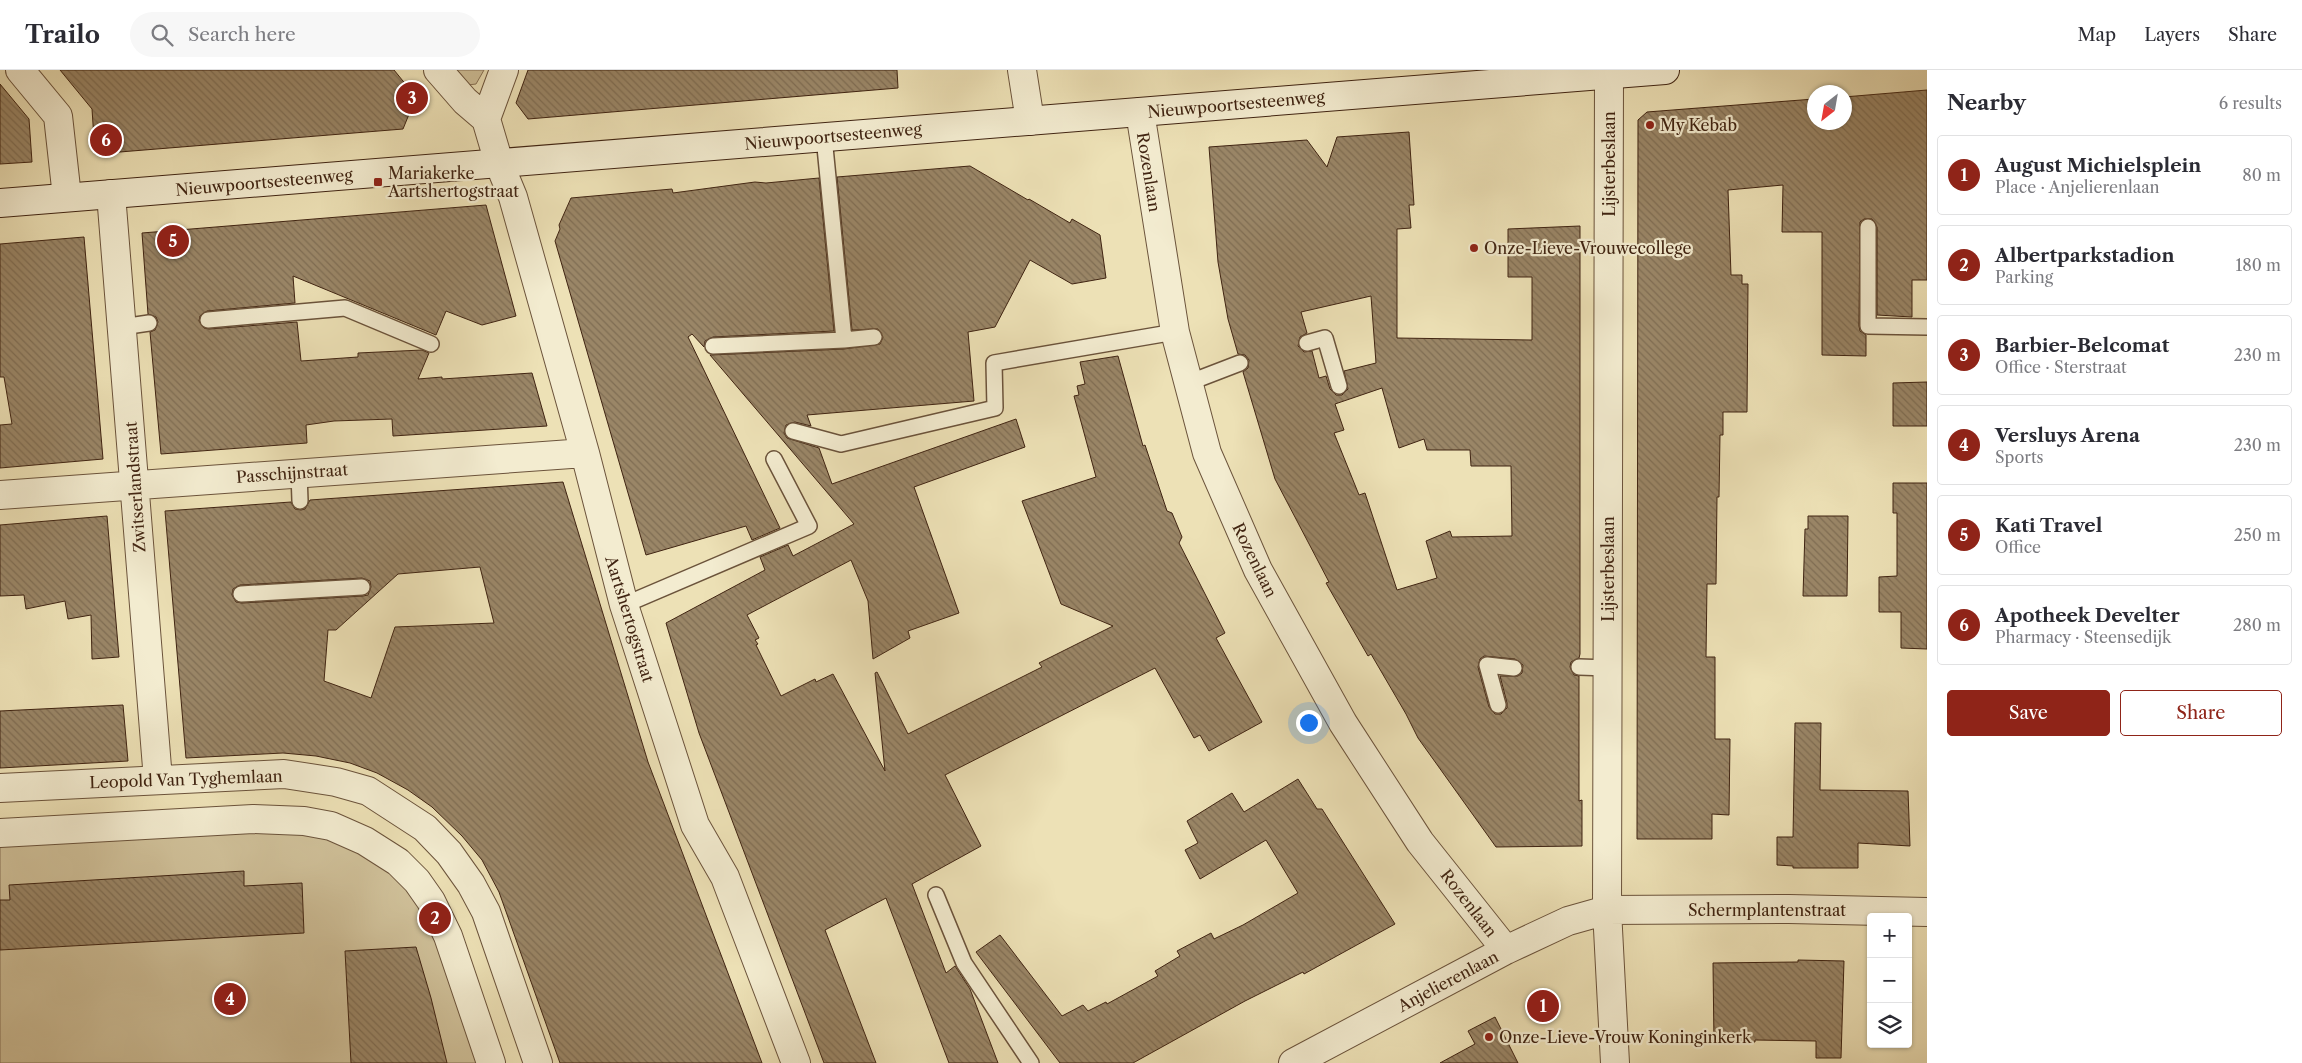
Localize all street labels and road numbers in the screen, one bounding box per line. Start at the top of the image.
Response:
street label: Nieuwpoortsesteenweg [1147,86,1326,122]
street label: Lijsterbeslaan [1599,111,1619,217]
street label: Nieuwpoortsesteenweg [744,118,923,154]
street label: Rozenlaan [1133,131,1165,213]
street label: Nieuwpoortsesteenweg [175,164,354,200]
street label: Zwitserlandstraat [120,420,150,553]
street label: Passchijnstraat [235,459,349,487]
street label: Lijsterbeslaan [1598,516,1618,622]
street label: Rozenlaan [1228,520,1282,600]
street label: Aartshertogstraat [601,552,659,685]
street label: Leopold Van Tyghemlaan [89,766,283,792]
street label: Rozenlaan [1436,865,1502,941]
street label: Schermplantenstraat [1688,900,1846,920]
street label: Anjelierenlaan [1393,946,1502,1016]

